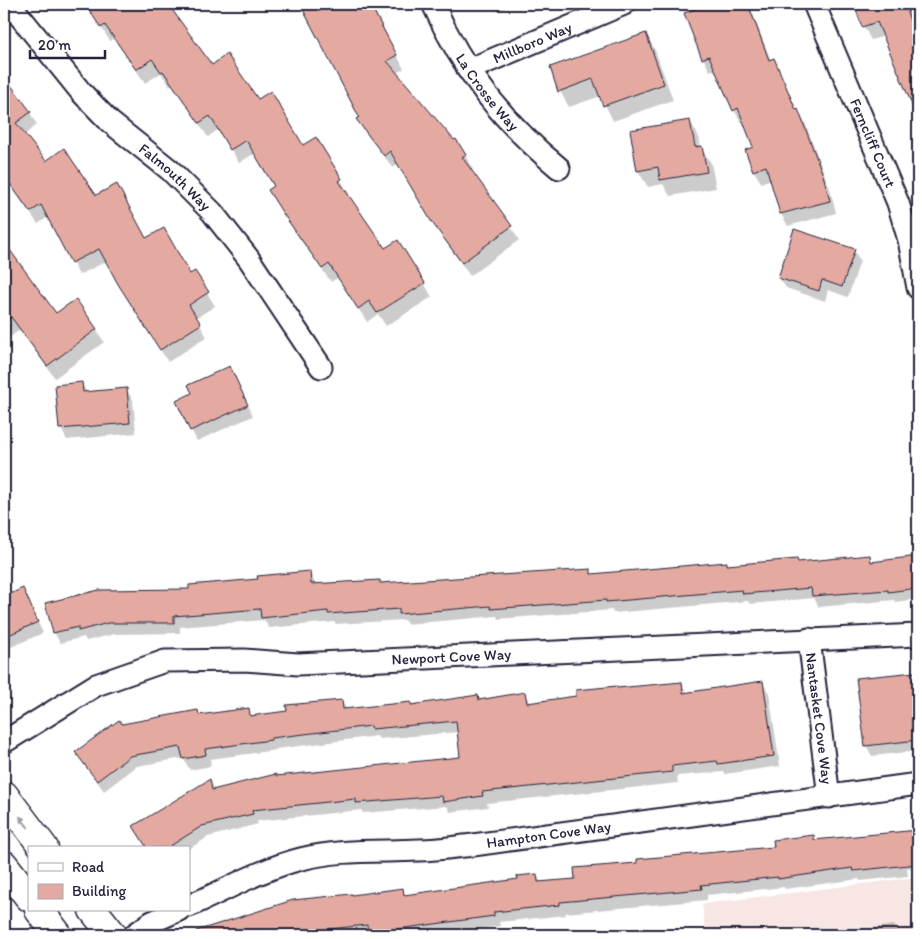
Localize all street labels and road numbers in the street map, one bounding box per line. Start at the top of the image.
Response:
street label: Millboro Way [490,18,575,67]
street label: La Crosse Way [452,50,523,135]
street label: Ferncliff Court [846,96,900,191]
street label: Falmouth Way [135,140,215,215]
street label: Newport Cove Way [391,645,512,669]
street label: Nantasket Cove Way [802,651,836,785]
street label: Hampton Cove Way [485,817,612,852]

